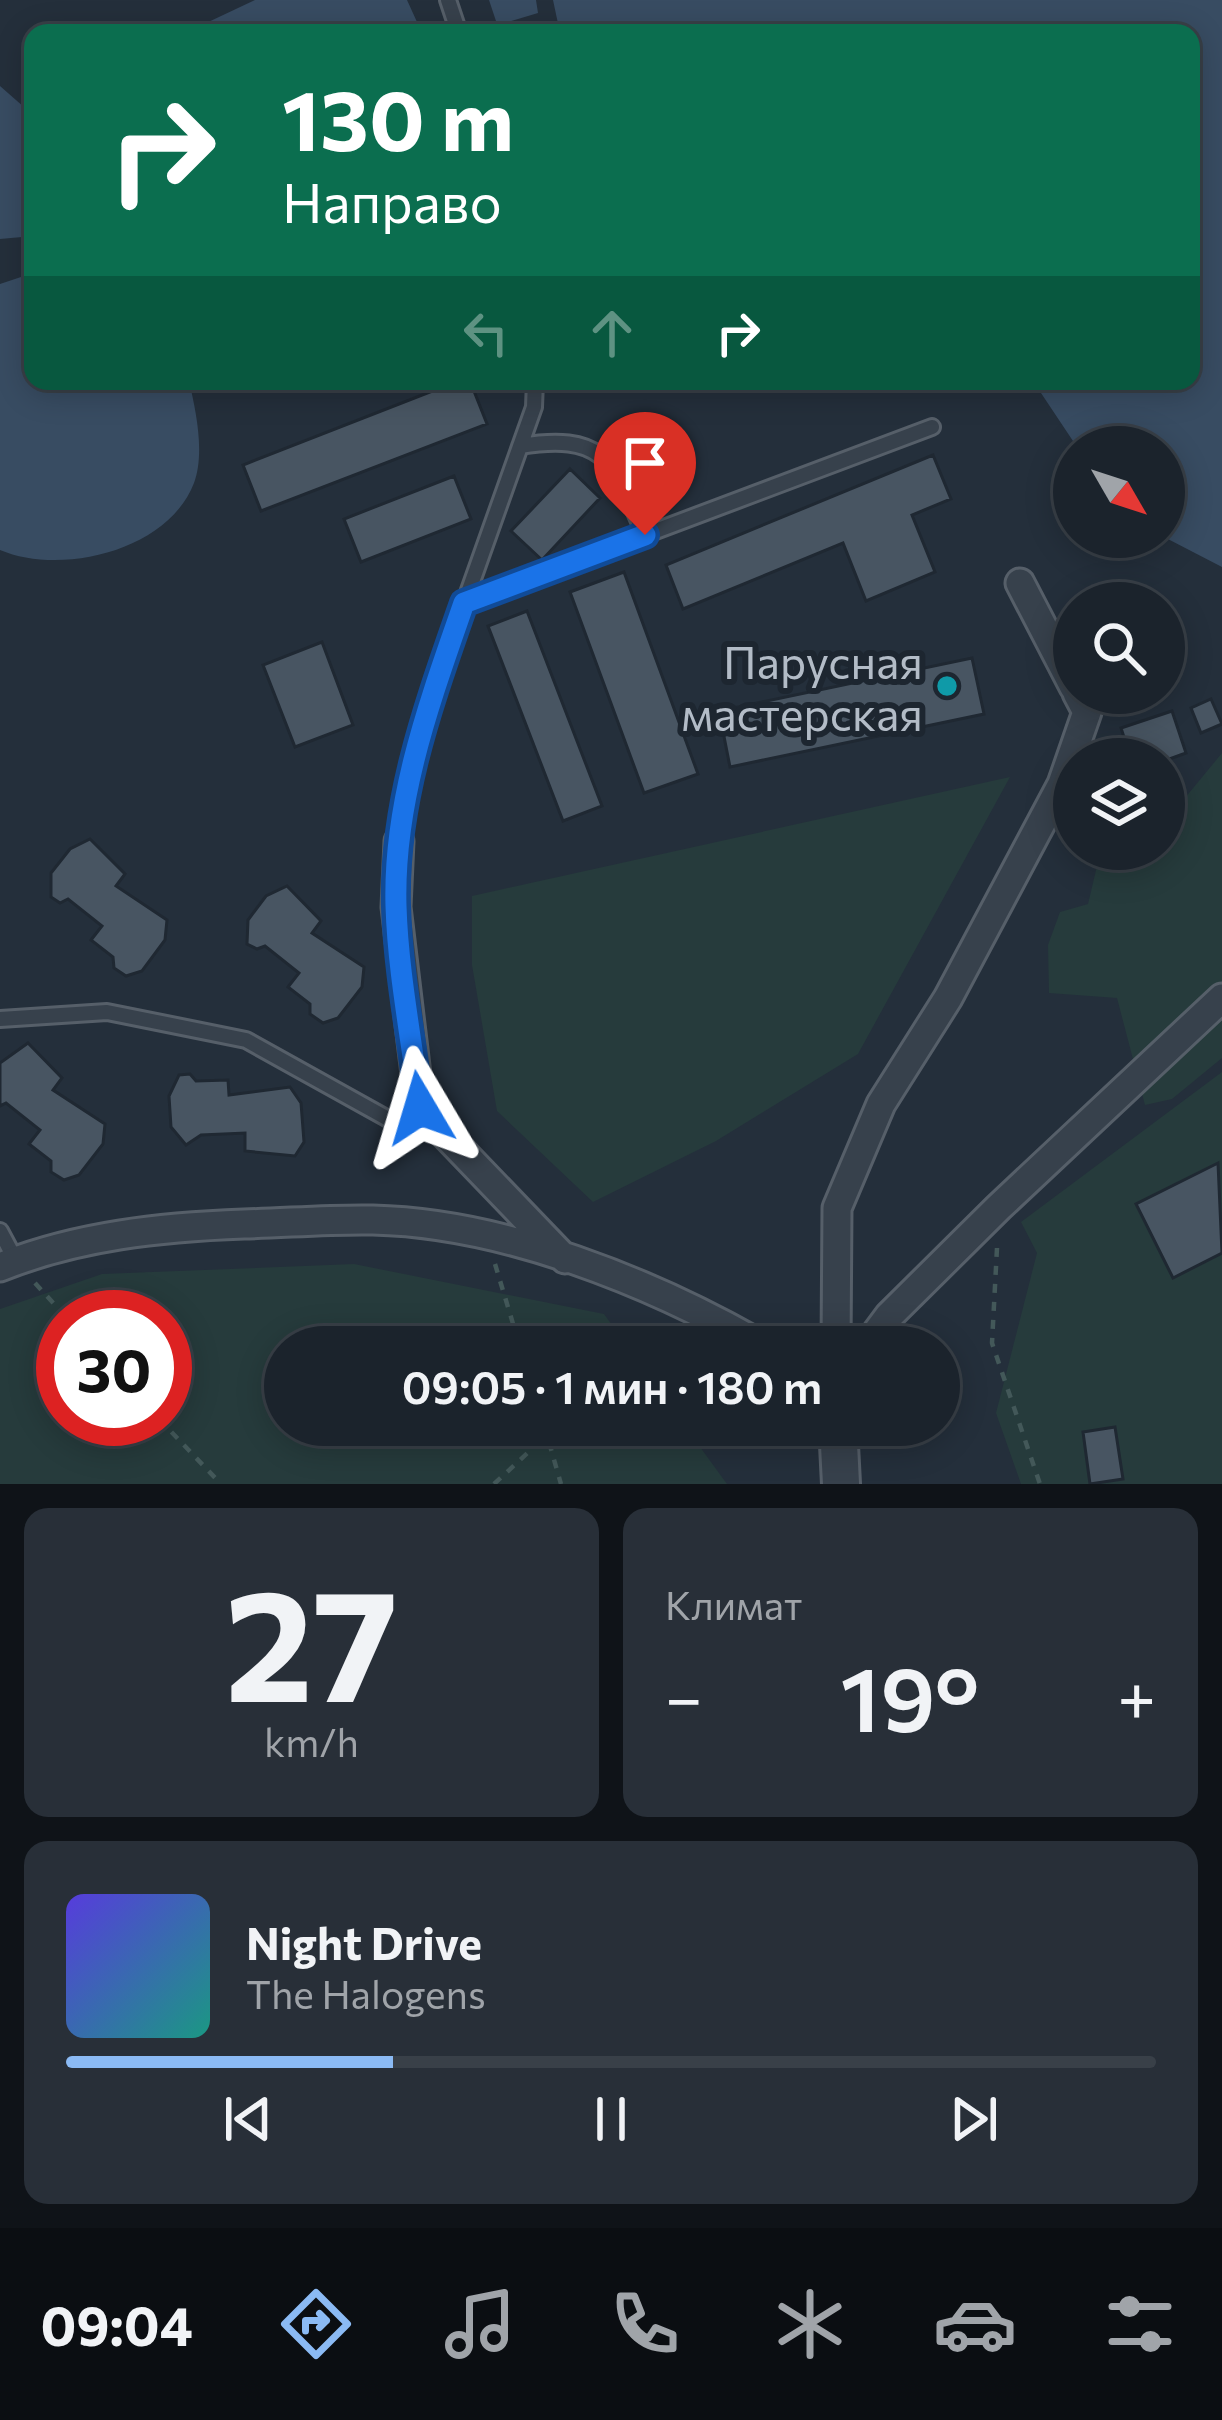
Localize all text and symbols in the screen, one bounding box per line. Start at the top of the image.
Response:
text: 130 m [282,66,514,168]
icon: right [84,72,240,228]
text: Направо [282,168,502,234]
icon: left [453,300,519,366]
icon: ahead [579,300,645,366]
icon: right [705,300,771,366]
pin [594,412,696,535]
north arrow [1053,426,1185,558]
map controls [1053,426,1185,870]
icon: arrive [612,430,678,496]
button: search [1053,582,1185,714]
place label: Парусная мастерская [681,633,923,740]
marker: Парусная мастерская [934,673,960,699]
button: layers [1053,738,1185,870]
position arrow [357,1045,483,1171]
speed limit sign: 30 [36,1290,192,1446]
text: 09:05 · 1 мин · 180 m [402,1358,822,1413]
text: 27 [225,1543,398,1734]
text: Климат [665,1580,802,1628]
text: 19° [840,1640,979,1751]
text: − [665,1655,703,1736]
text: + [1117,1655,1156,1736]
text: km/h [264,1717,359,1765]
text: Night Drive [246,1914,482,1969]
text: The Halogens [246,1969,486,2017]
icon: previous [215,2086,281,2152]
icon: pause [578,2086,644,2152]
icon: next [941,2086,1007,2152]
icon: directions [274,2282,358,2366]
icon: music [438,2282,522,2366]
icon: phone [603,2282,687,2366]
icon: climate [768,2282,852,2366]
icon: car [933,2282,1017,2366]
icon: filters [1098,2282,1182,2366]
text: 09:04 [40,2291,193,2357]

